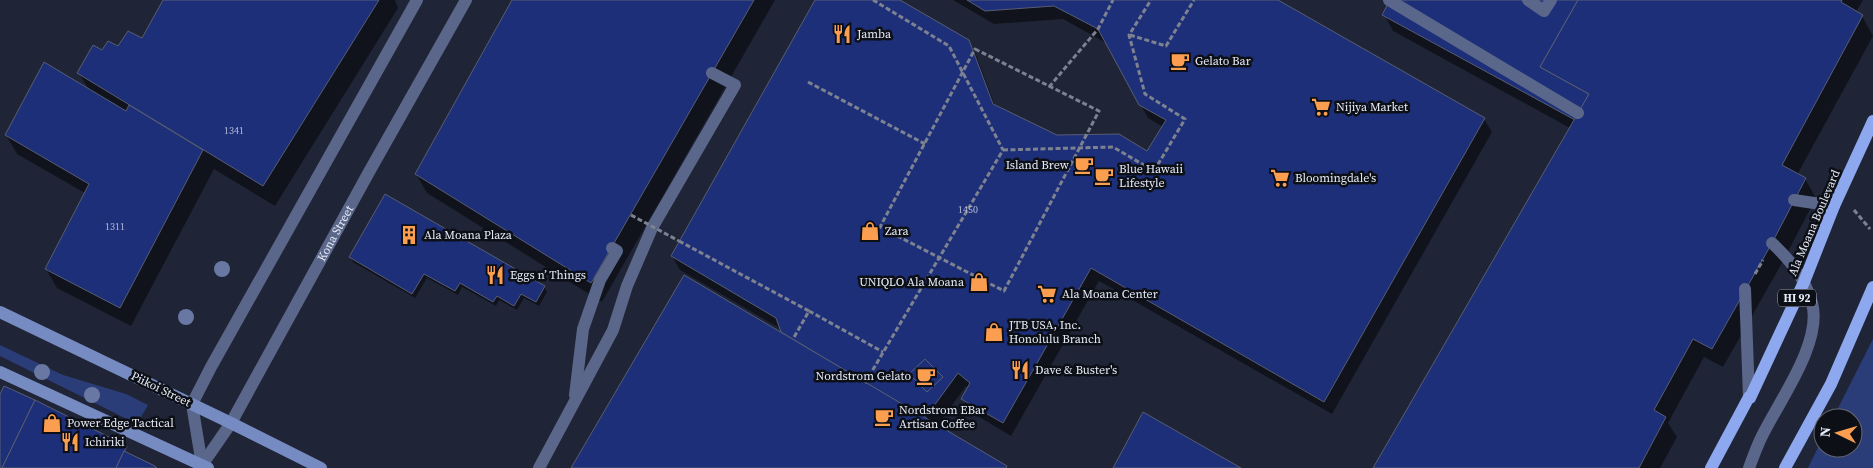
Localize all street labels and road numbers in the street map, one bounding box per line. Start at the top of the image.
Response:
street label: Ala Moana Boulevard [1784,167,1844,279]
street label: Kona Street [313,202,357,264]
road number: HI 92 [1778,290,1816,306]
street label: Piikoi Street [128,368,194,410]

